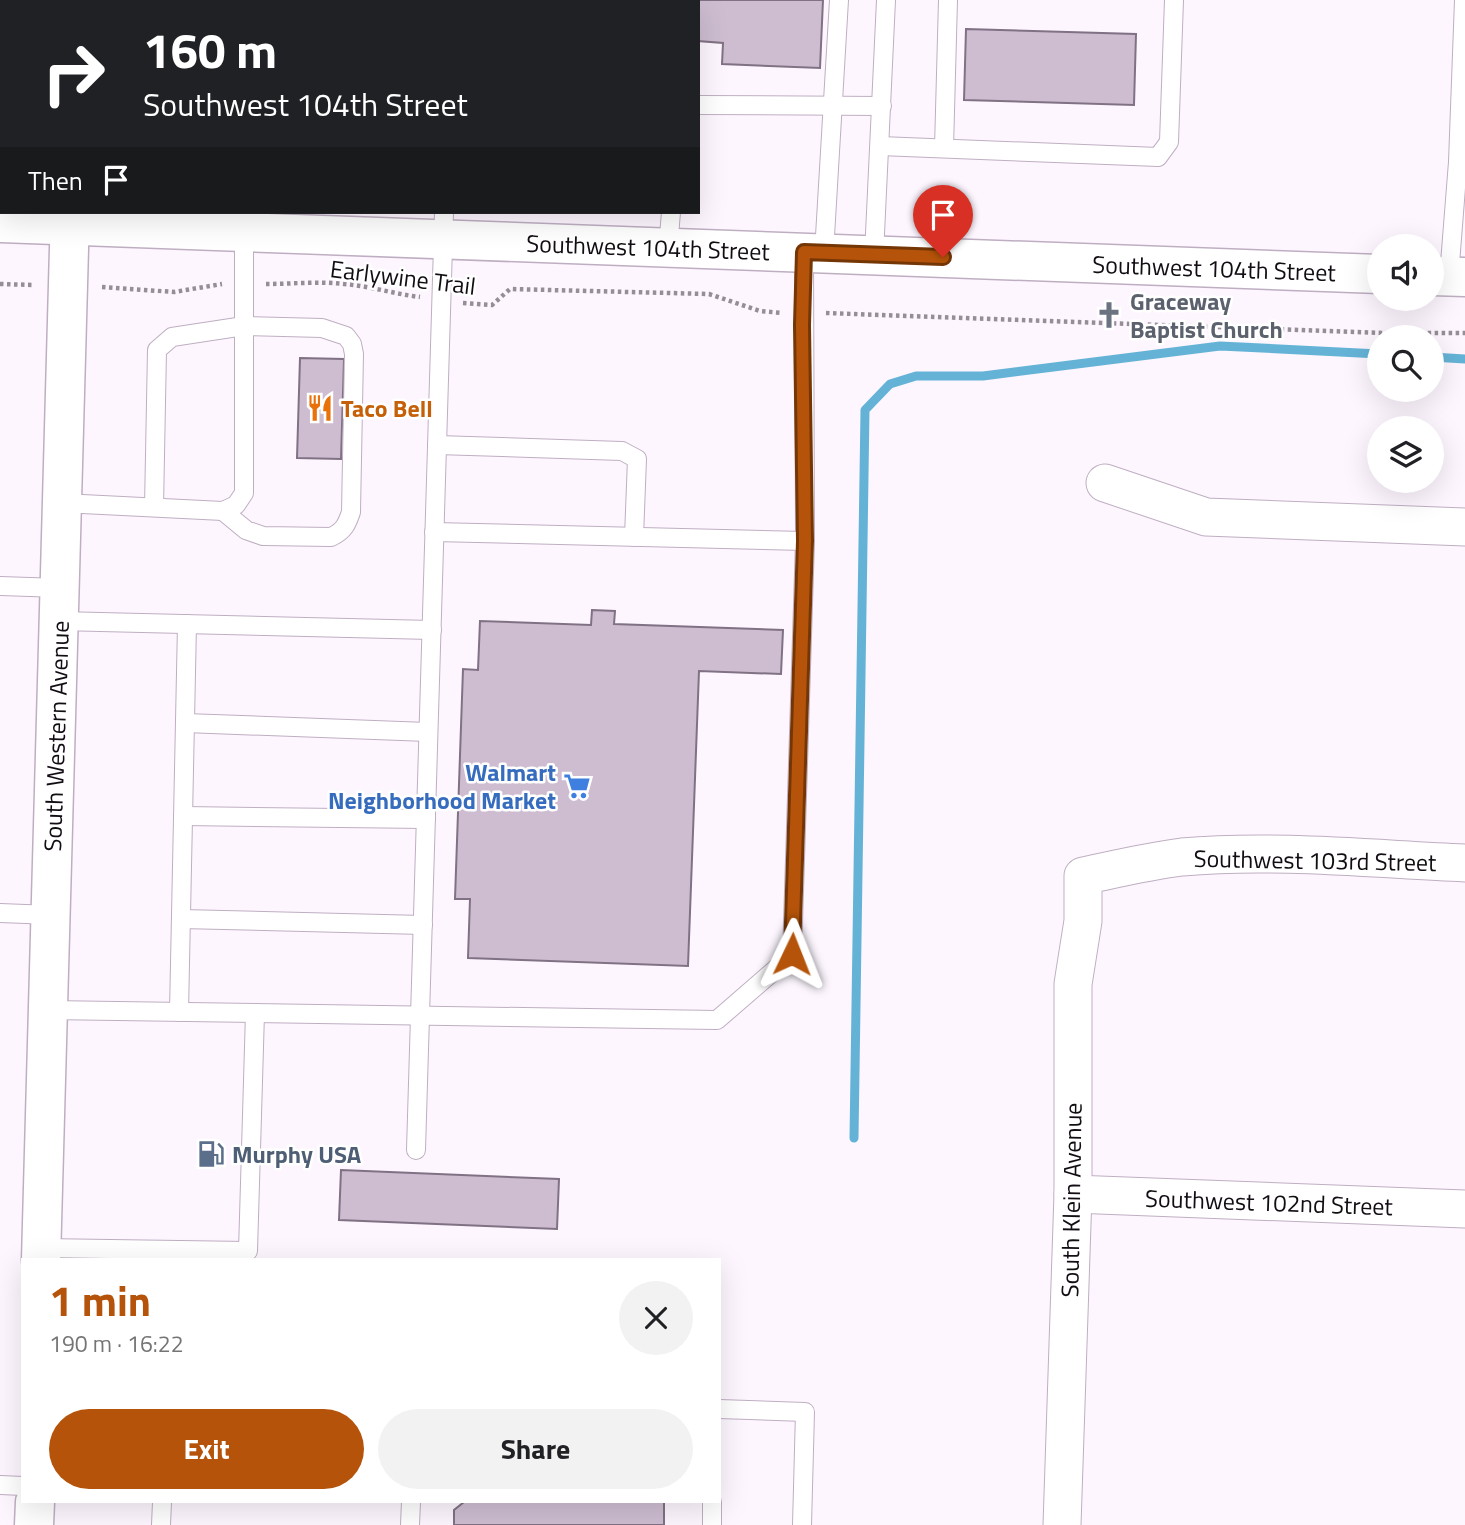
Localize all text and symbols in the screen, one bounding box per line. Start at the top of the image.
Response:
text: 160 m [143,12,277,87]
icon: right [28,28,119,119]
text: Southwest 104th Street [143,80,468,128]
text: Then [28,161,83,200]
icon: arrive [97,161,135,199]
pin [913,185,973,257]
icon: arrive [924,196,962,234]
street label: Southwest 104th Street [526,225,771,269]
map controls [1367,234,1444,493]
button: sound [1367,234,1444,311]
street label: Southwest 104th Street [1092,246,1337,290]
street label: Earlywine Trail [328,250,478,304]
place label: Graceway Baptist Church [1130,283,1283,347]
church icon: Graceway Baptist Church [1094,300,1124,330]
button: search [1367,325,1444,402]
place label: Taco Bell [341,390,433,426]
restaurant icon: Taco Bell [305,393,335,423]
button: layers [1367,416,1444,493]
street label: South Western Avenue [34,620,78,852]
place label: Walmart Neighborhood Market [328,754,556,818]
supermarket icon: Walmart Neighborhood Market [562,771,592,801]
street label: Southwest 103rd Street [1193,840,1437,880]
position arrow [755,917,829,991]
street label: South Klein Avenue [1051,1102,1091,1298]
place label: Murphy USA [232,1136,362,1172]
fuel station icon: Murphy USA [196,1139,226,1169]
street label: Southwest 102nd Street [1145,1180,1394,1224]
text: 1 min [49,1268,151,1332]
button: close [619,1281,693,1355]
text: 190 m · 16:22 [49,1326,184,1361]
button: Exit [49,1409,364,1489]
button: Share [378,1409,693,1489]

